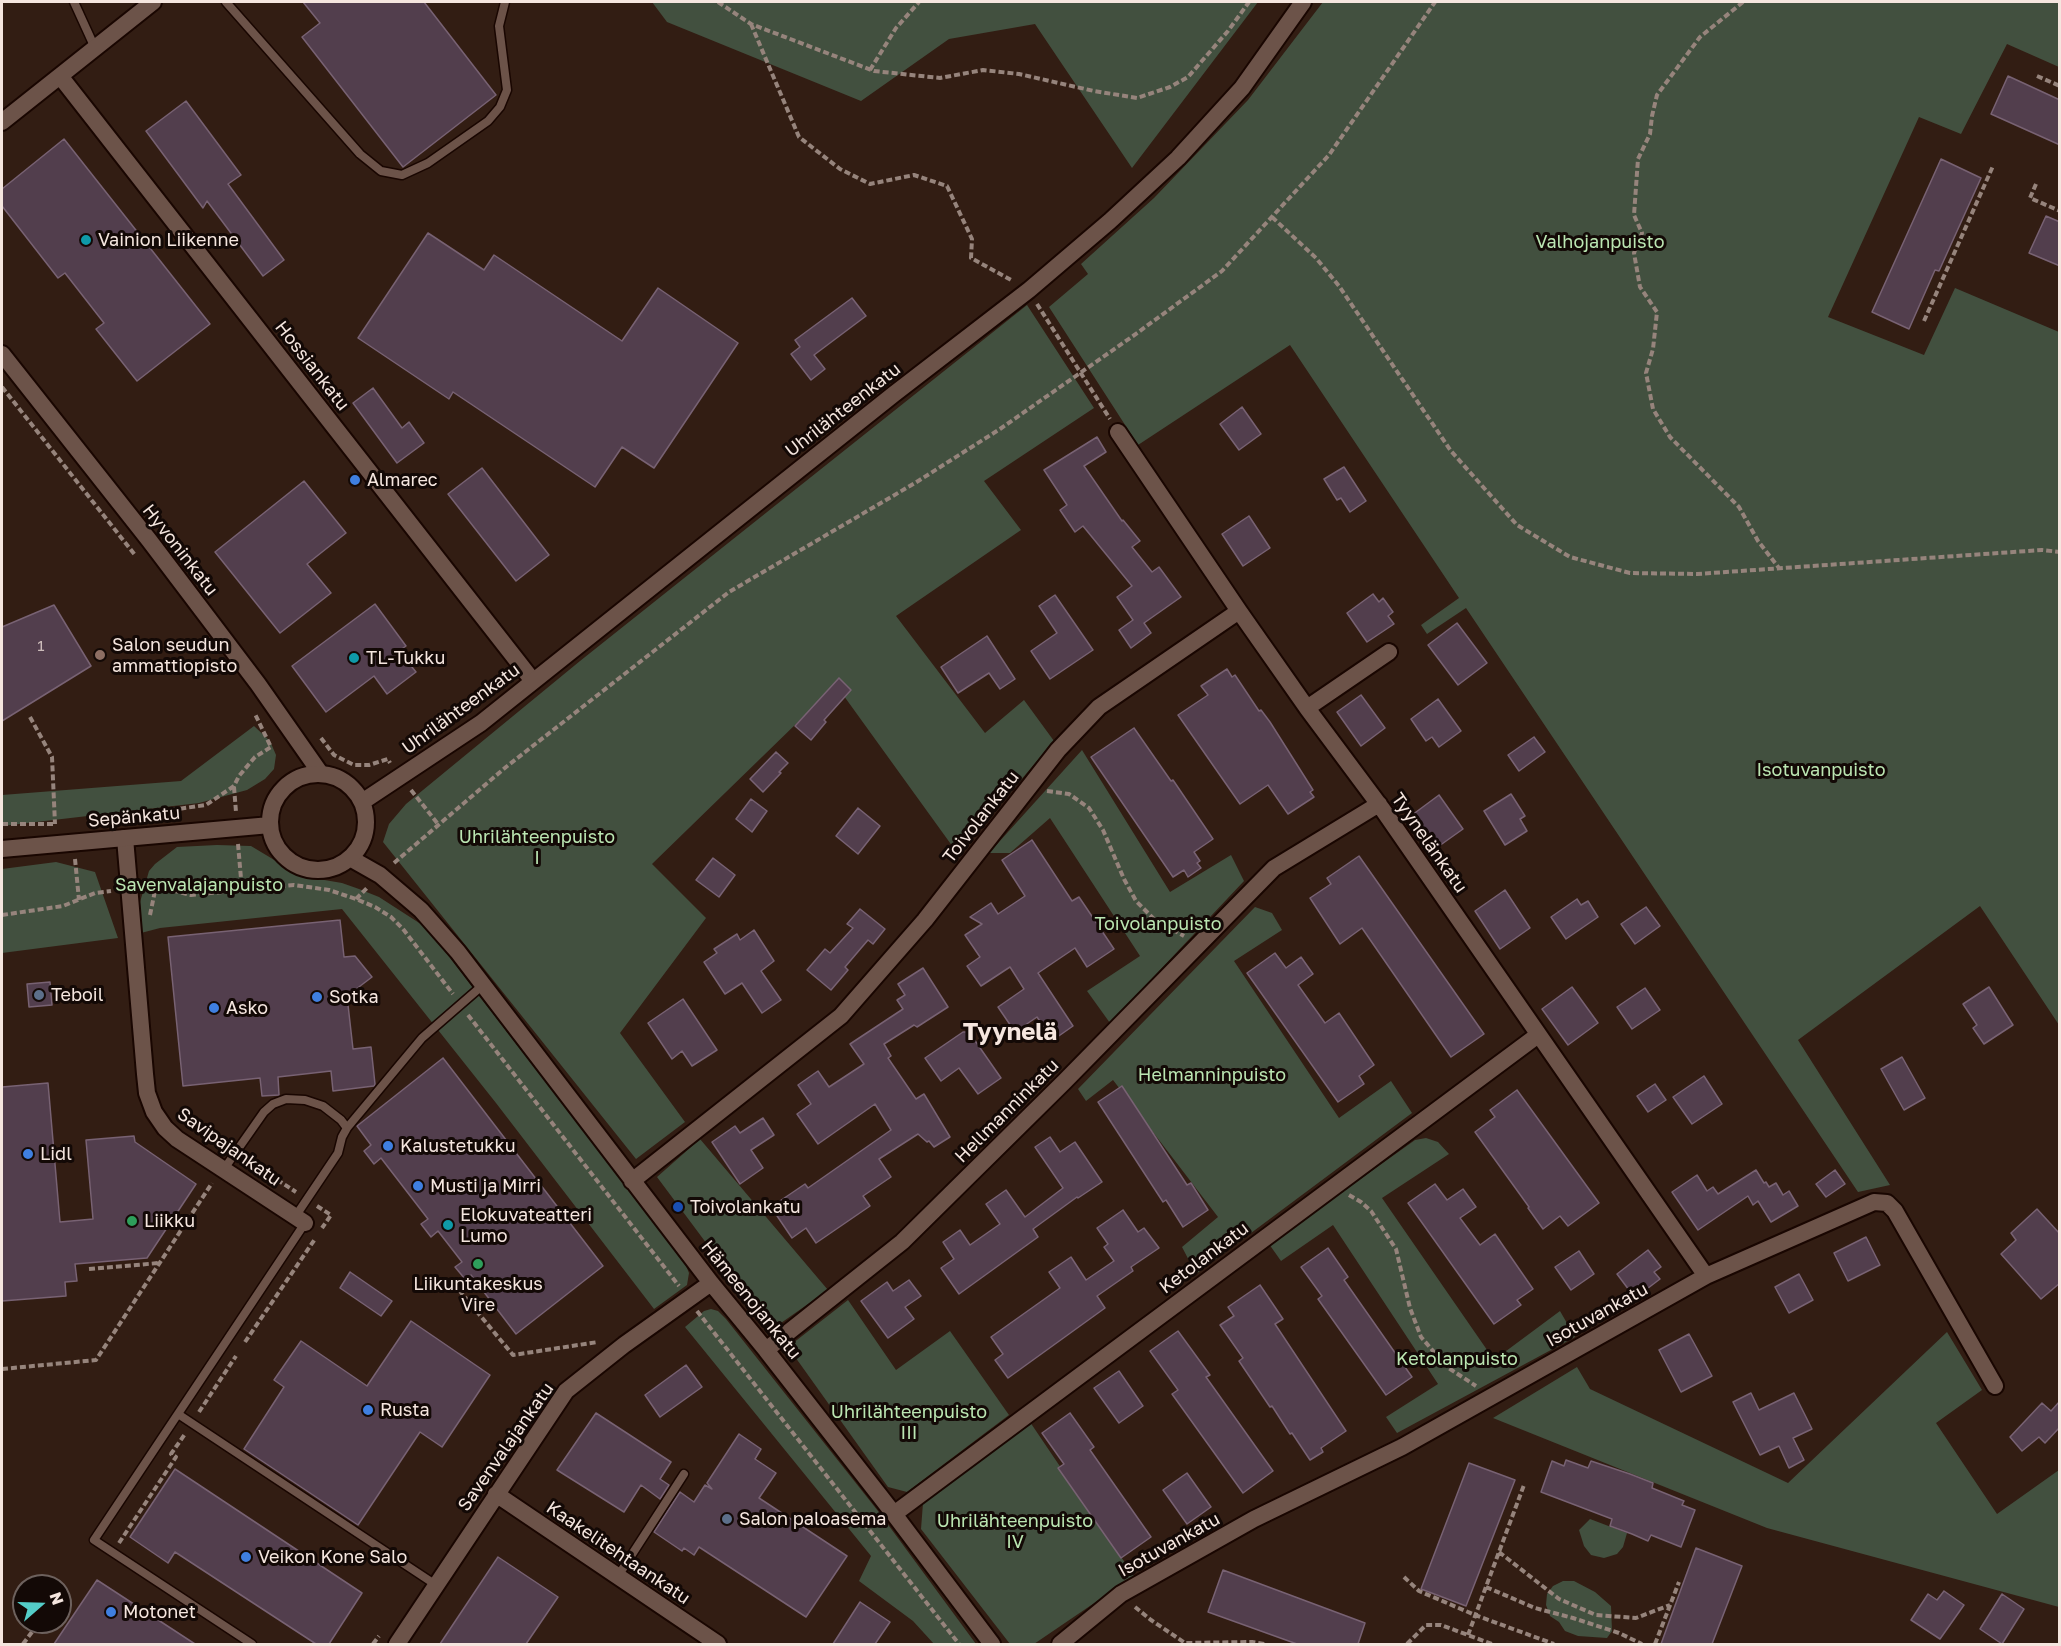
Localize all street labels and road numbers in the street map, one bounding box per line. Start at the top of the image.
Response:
street label: Hossiankatu [270,317,354,415]
street label: Uhrilähteenkatu [781,358,905,462]
street label: Hyvoninkatu [138,500,222,600]
street label: Uhrilähteenkatu [398,659,524,759]
street label: Toivolankatu [938,767,1024,867]
street label: Tyynelänkatu [1387,789,1471,897]
street label: Sepänkatu [87,802,181,832]
street label: Hellmanninkatu [951,1055,1063,1167]
street label: Savipajankatu [173,1103,285,1191]
street label: Ketolankatu [1155,1218,1253,1298]
street label: Hämeenojankatu [696,1236,806,1364]
street label: Isotuvankatu [1542,1278,1652,1352]
street label: Savenvalajankatu [454,1379,558,1515]
street label: Kaakelitehtaankatu [542,1497,694,1609]
street label: Isotuvankatu [1114,1508,1224,1582]

